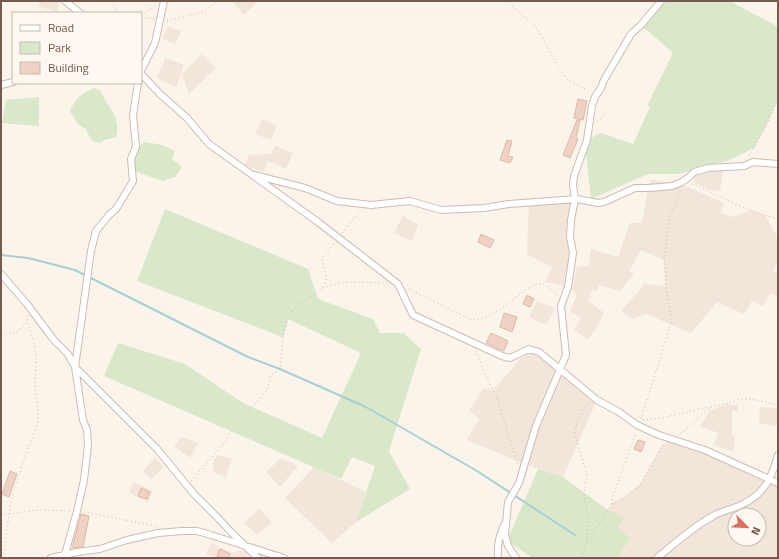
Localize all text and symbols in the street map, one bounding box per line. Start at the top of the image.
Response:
legend [12,12,142,84]
text: Road [48,18,74,37]
text: Park [48,38,71,57]
text: Building [48,58,89,77]
north arrow [727,507,767,547]
text: N [747,524,765,538]

